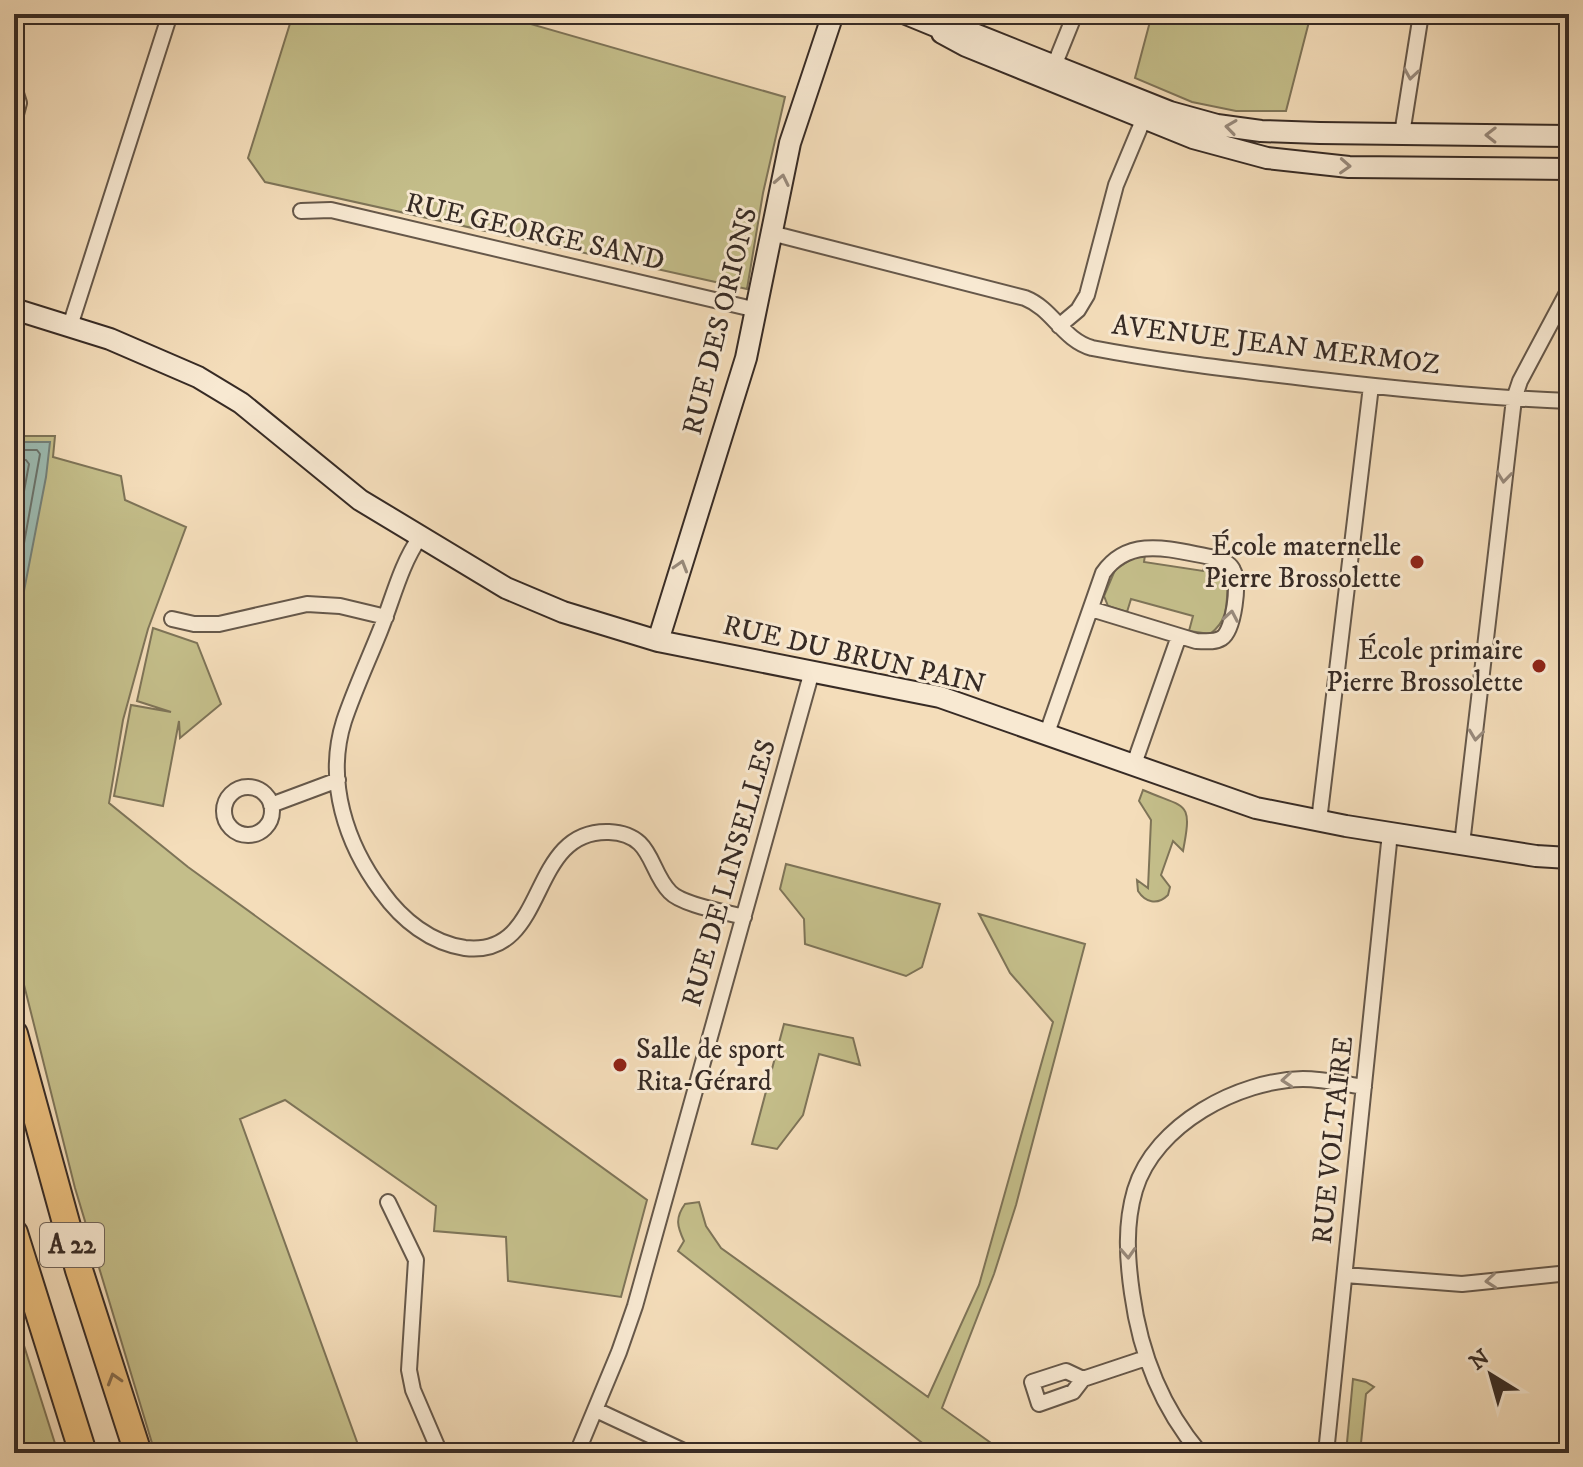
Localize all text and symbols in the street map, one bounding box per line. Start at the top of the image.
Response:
one-way arrow [1403,67,1420,81]
one-way arrow [1224,119,1238,136]
one-way arrow [1484,126,1497,144]
one-way arrow [1339,157,1352,174]
one-way arrow [773,174,790,187]
street label: RUE GEORGE SAND [402,185,668,279]
street label: RUE DES ORIONS [675,204,765,438]
street label: AVENUE JEAN MERMOZ [1110,308,1442,382]
one-way arrow [1496,471,1513,484]
place label: École maternelle Pierre Brossolette [1204,529,1401,596]
marker: École maternelle Pierre Brossolette [1408,553,1426,571]
one-way arrow [672,560,688,574]
street label: RUE DU BRUN PAIN [719,608,989,702]
one-way arrow [1222,609,1239,622]
place label: École primaire Pierre Brossolette [1326,633,1523,700]
marker: École primaire Pierre Brossolette [1530,657,1548,675]
one-way arrow [1468,728,1485,742]
street label: RUE DE LINSELLES [674,736,784,1010]
place label: Salle de sport Rita-Gérard [636,1032,785,1099]
street label: RUE VOLTAIRE [1305,1034,1361,1246]
marker: Salle de sport Rita-Gérard [611,1056,629,1074]
one-way arrow [1280,1071,1293,1088]
road number: A 22 [40,1223,104,1267]
one-way arrow [1119,1247,1136,1260]
one-way arrow [1484,1273,1497,1290]
north arrow [1451,1335,1531,1415]
text: N [1465,1344,1495,1376]
one-way arrow [107,1372,123,1386]

